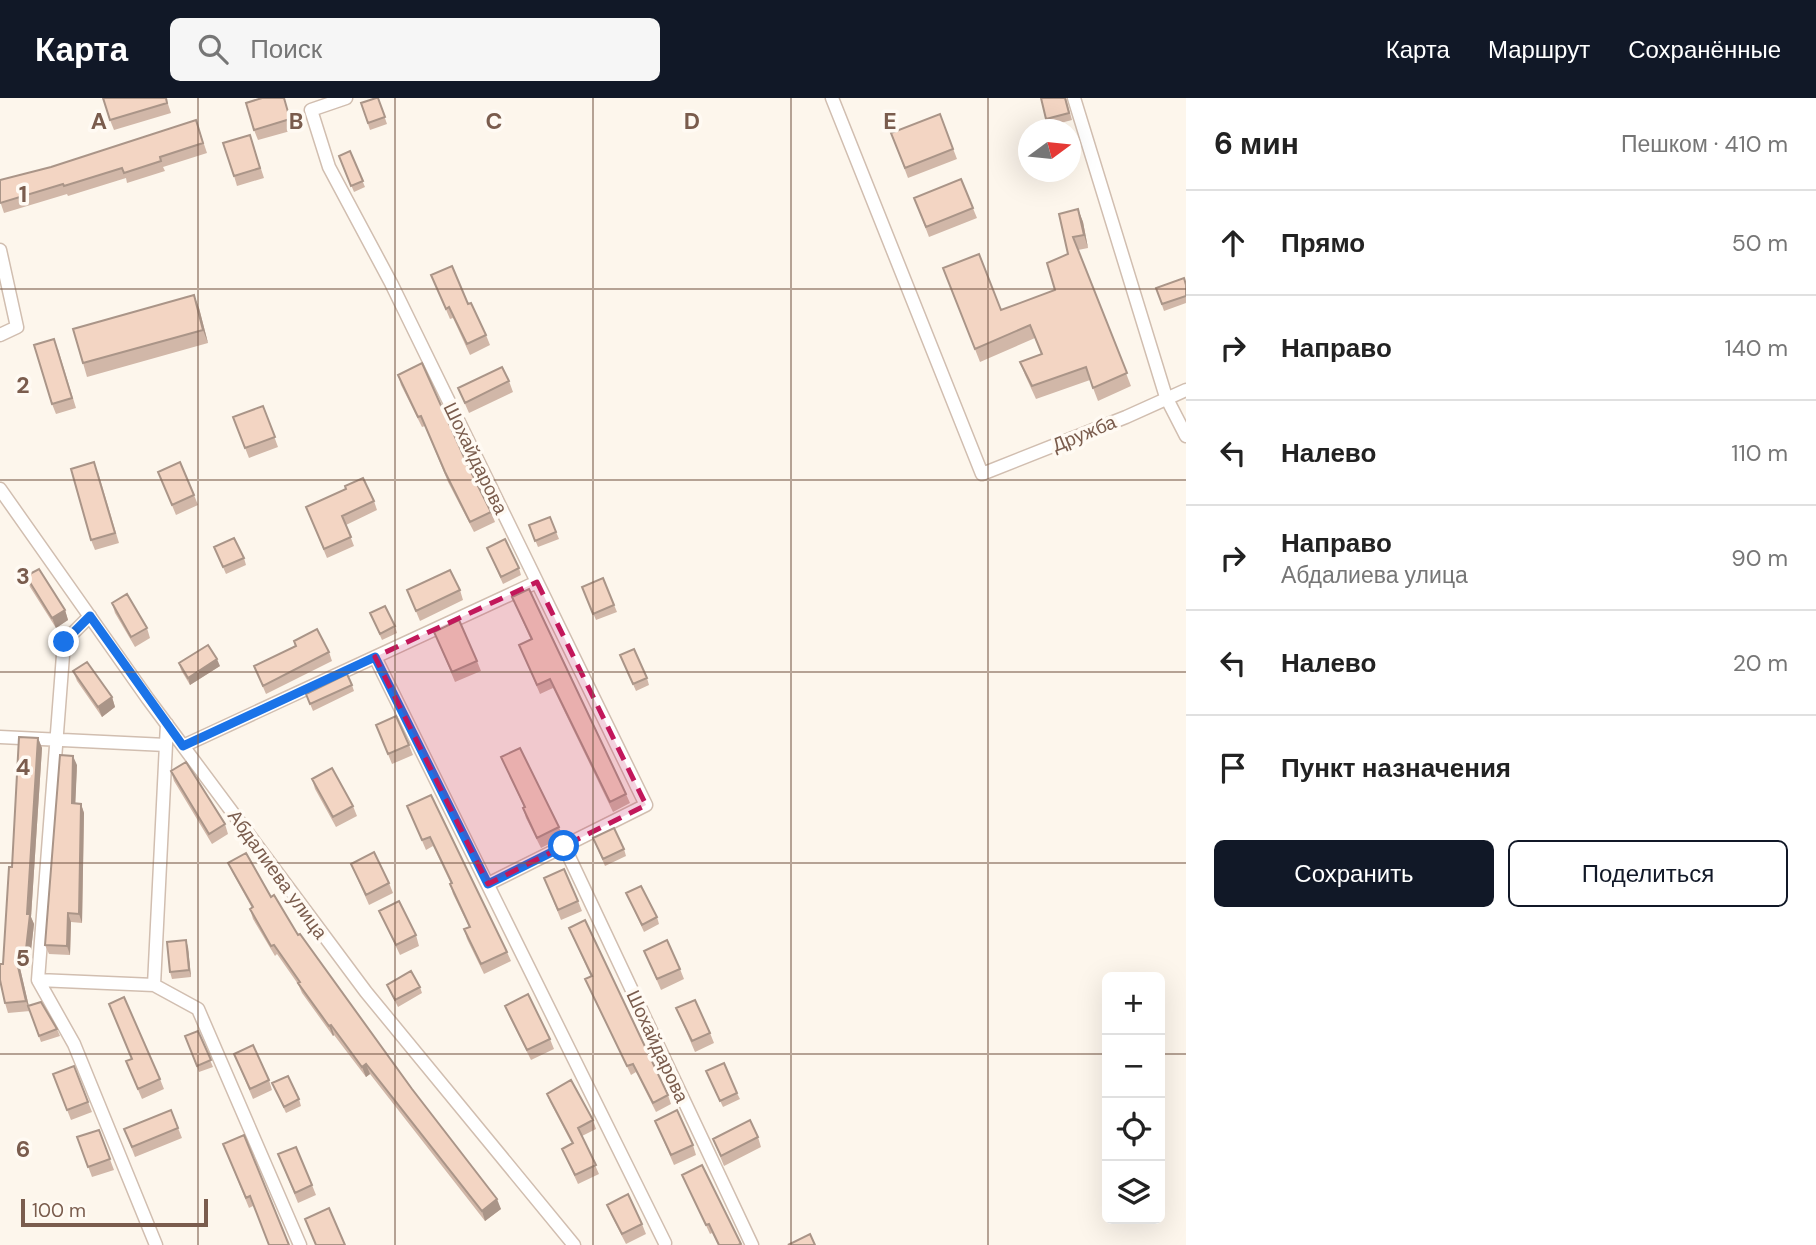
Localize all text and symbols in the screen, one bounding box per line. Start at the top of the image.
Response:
search box [170,18,660,81]
text: Карта [35,28,128,71]
icon: search [194,30,232,68]
text: Поиск [250,32,322,66]
text: Карта [1386,34,1450,65]
text: Маршрут [1488,34,1590,65]
text: Сохранённые [1628,34,1781,65]
text: A [91,106,107,136]
text: B [289,106,303,136]
text: C [486,106,502,136]
text: D [684,106,700,136]
text: E [883,106,897,136]
north arrow [1018,119,1081,182]
text: 6 мин [1214,124,1299,163]
text: Пешком · 410 m [1621,129,1788,159]
text: 1 [19,179,27,209]
icon: ahead [1214,224,1252,262]
text: Прямо [1281,226,1365,260]
text: 50 m [1732,228,1788,258]
icon: right [1214,329,1252,367]
text: Направо [1281,331,1392,365]
text: 140 m [1725,333,1788,363]
text: 2 [16,370,30,400]
street label: Шохайдарова [438,398,514,519]
street label: Дружба [1049,409,1120,458]
icon: left [1214,434,1252,472]
text: Налево [1281,436,1376,470]
text: 110 m [1731,438,1788,468]
text: Направо [1281,526,1392,560]
icon: right [1214,539,1252,577]
text: 90 m [1731,543,1788,573]
text: Абдалиева улица [1281,560,1468,590]
text: 3 [16,561,30,591]
route end [48,626,79,657]
icon: left [1214,644,1252,682]
text: Налево [1281,646,1376,680]
text: 20 m [1733,648,1788,678]
icon: arrive [1214,749,1252,787]
text: Пункт назначения [1281,751,1511,785]
text: 4 [16,752,31,782]
street label: Абдалиева улица [222,805,333,944]
route start [548,830,579,861]
button: Сохранить [1214,840,1494,907]
button: Поделиться [1508,840,1788,907]
text: 5 [16,943,30,973]
map controls [1102,972,1165,1224]
button: + [1102,972,1165,1035]
street label: Шохайдарова [621,986,695,1107]
button: − [1102,1035,1165,1098]
button: locate [1102,1098,1165,1161]
text: 6 [16,1134,30,1164]
button: layers [1102,1161,1165,1224]
scale bar [21,1196,208,1228]
text: 100 m [32,1198,86,1223]

